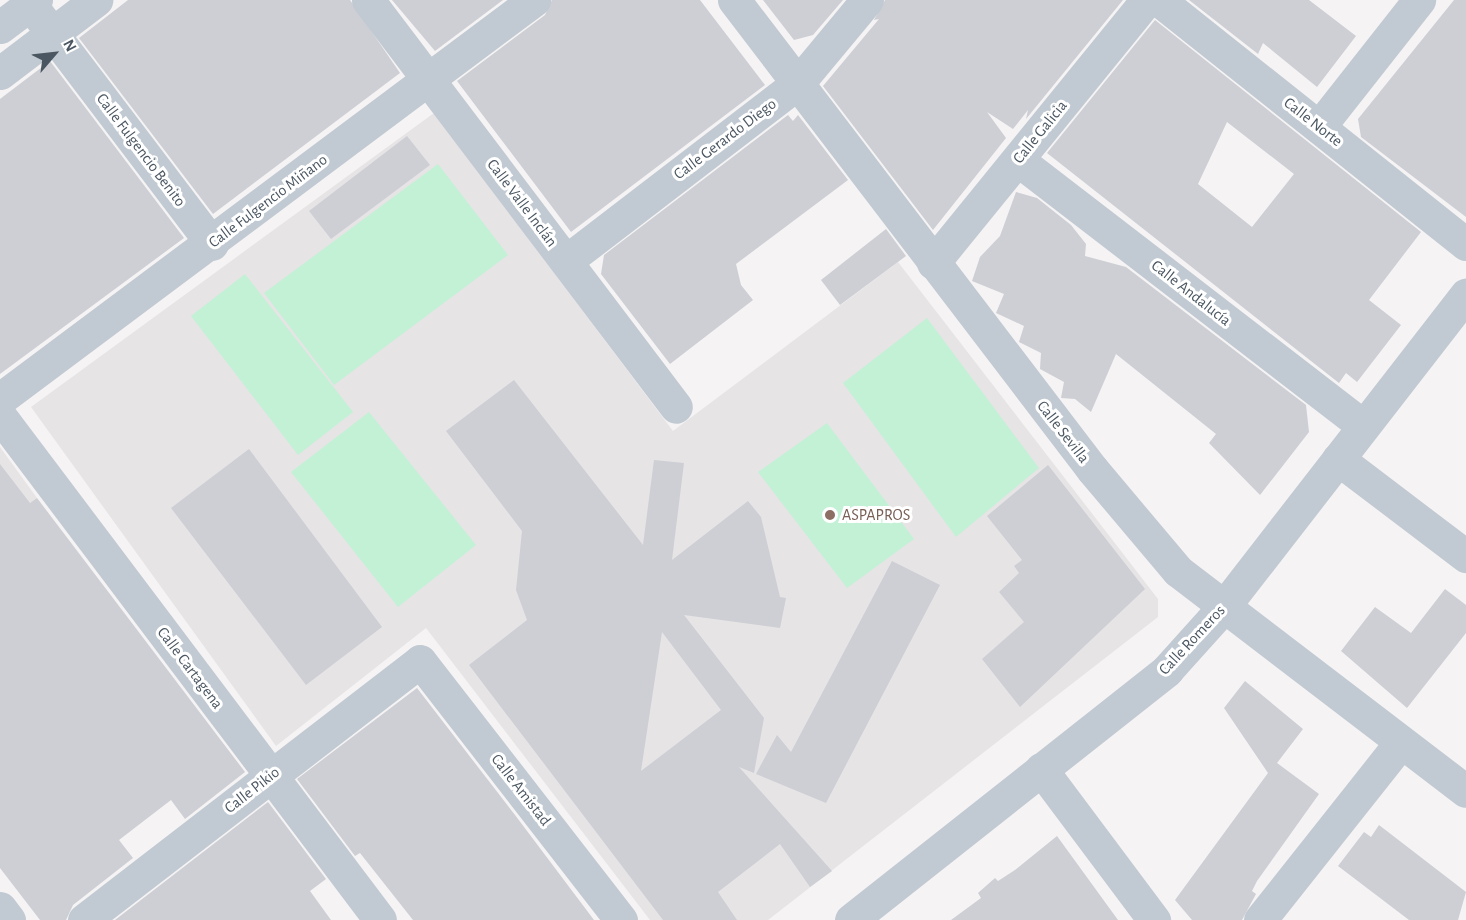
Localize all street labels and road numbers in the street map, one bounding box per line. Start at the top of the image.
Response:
street label: Calle Fulgencio Benito [92,90,190,210]
street label: Calle Norte [1280,93,1346,151]
street label: Calle Gerardo Diego [670,94,780,184]
street label: Calle Galicia [1009,97,1071,167]
street label: Calle Fulgencio Miñano [205,150,331,252]
street label: Calle Valle Inclán [483,155,561,251]
street label: Calle Andalucía [1147,256,1235,330]
street label: Calle Sevilla [1033,397,1093,467]
street label: Calle Romeros [1155,601,1229,679]
street label: Calle Cartagena [153,623,227,713]
street label: Calle Amistad [487,750,555,830]
street label: Calle Pikio [221,762,283,818]

